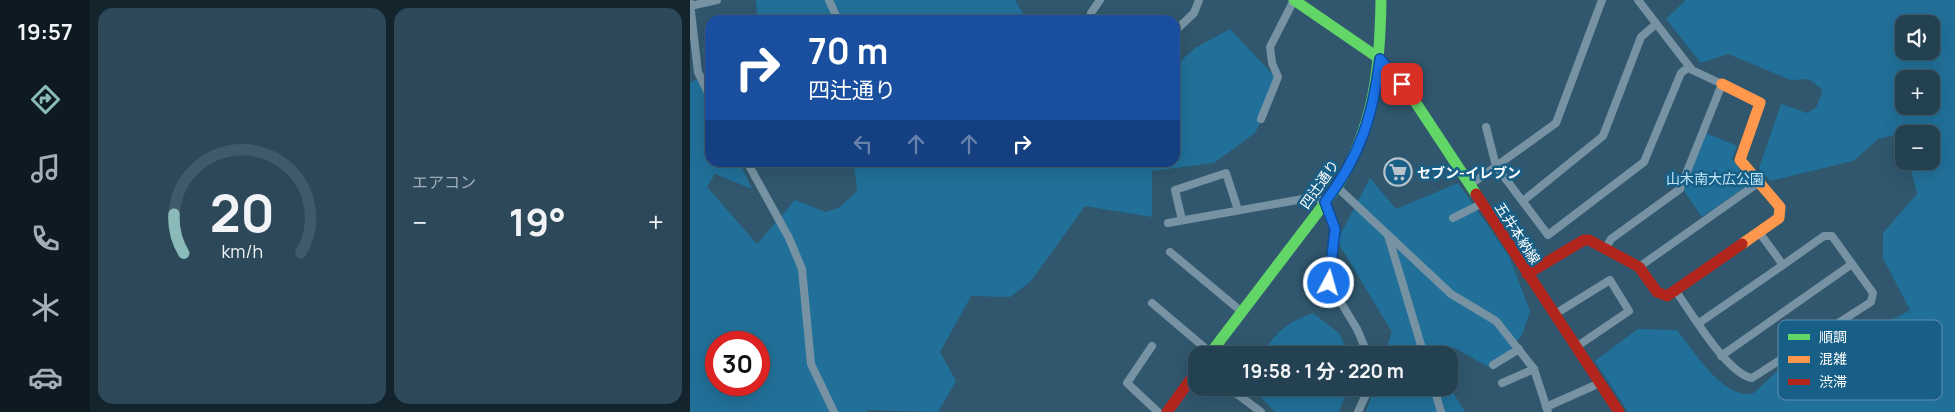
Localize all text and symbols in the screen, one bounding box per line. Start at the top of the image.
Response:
map controls [1895,15,1940,170]
button: sound [1895,15,1940,60]
text: 19:57 [17,17,73,47]
text: 70 m [808,27,888,75]
icon: right [725,35,790,100]
pin [1381,63,1423,105]
icon: arrive [1388,70,1416,98]
button: + [1895,70,1940,115]
text: 四辻通り [808,75,896,105]
icon: directions [28,82,63,117]
button: − [1895,125,1940,170]
icon: left [849,130,877,158]
icon: ahead [902,130,930,158]
icon: ahead [955,130,983,158]
icon: right [1008,130,1036,158]
icon: music [28,151,63,186]
street label: 四辻通り [1295,156,1343,212]
supermarket icon: セブン-イレブン [1383,157,1413,187]
place label: セブン-イレブン [1417,163,1521,182]
park label: 山木南大広公園 [1666,169,1764,188]
text: エアコン [412,171,476,193]
text: 20 [209,177,275,248]
text: 19° [509,195,566,247]
street label: 五井本納線 [1491,198,1545,268]
text: − [412,203,427,241]
text: + [648,203,664,241]
icon: phone [28,221,63,256]
text: km/h [221,239,263,263]
position arrow [1302,256,1354,308]
icon: climate [28,290,63,325]
legend [1778,320,1942,400]
text: 順調 [1819,327,1847,346]
speed limit sign: 30 [705,331,770,396]
text: 混雑 [1819,349,1847,368]
text: 19:58 · 1 分 · 220 m [1242,358,1404,384]
icon: car [28,360,63,395]
text: 渋滞 [1819,372,1847,391]

